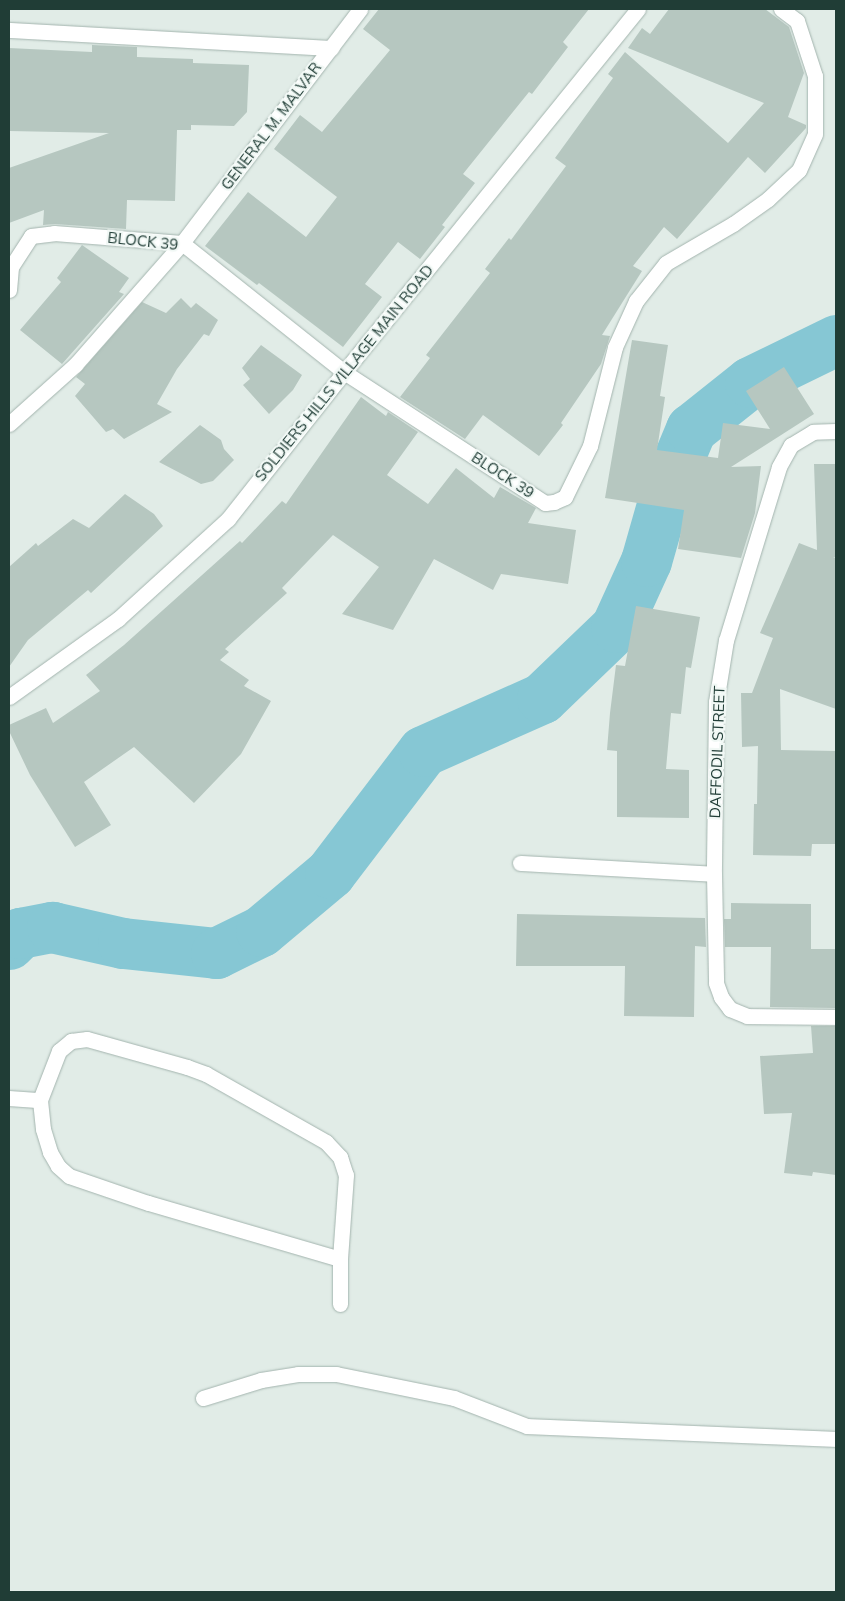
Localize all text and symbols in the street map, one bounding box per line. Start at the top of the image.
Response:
street label: GENERAL M. MALVAR [217,59,325,193]
street label: BLOCK 39 [107,228,179,254]
street label: SOLDIERS HILLS VILLAGE MAIN ROAD [251,261,437,485]
street label: BLOCK 39 [468,448,538,502]
street label: DAFFODIL STREET [706,685,728,819]

